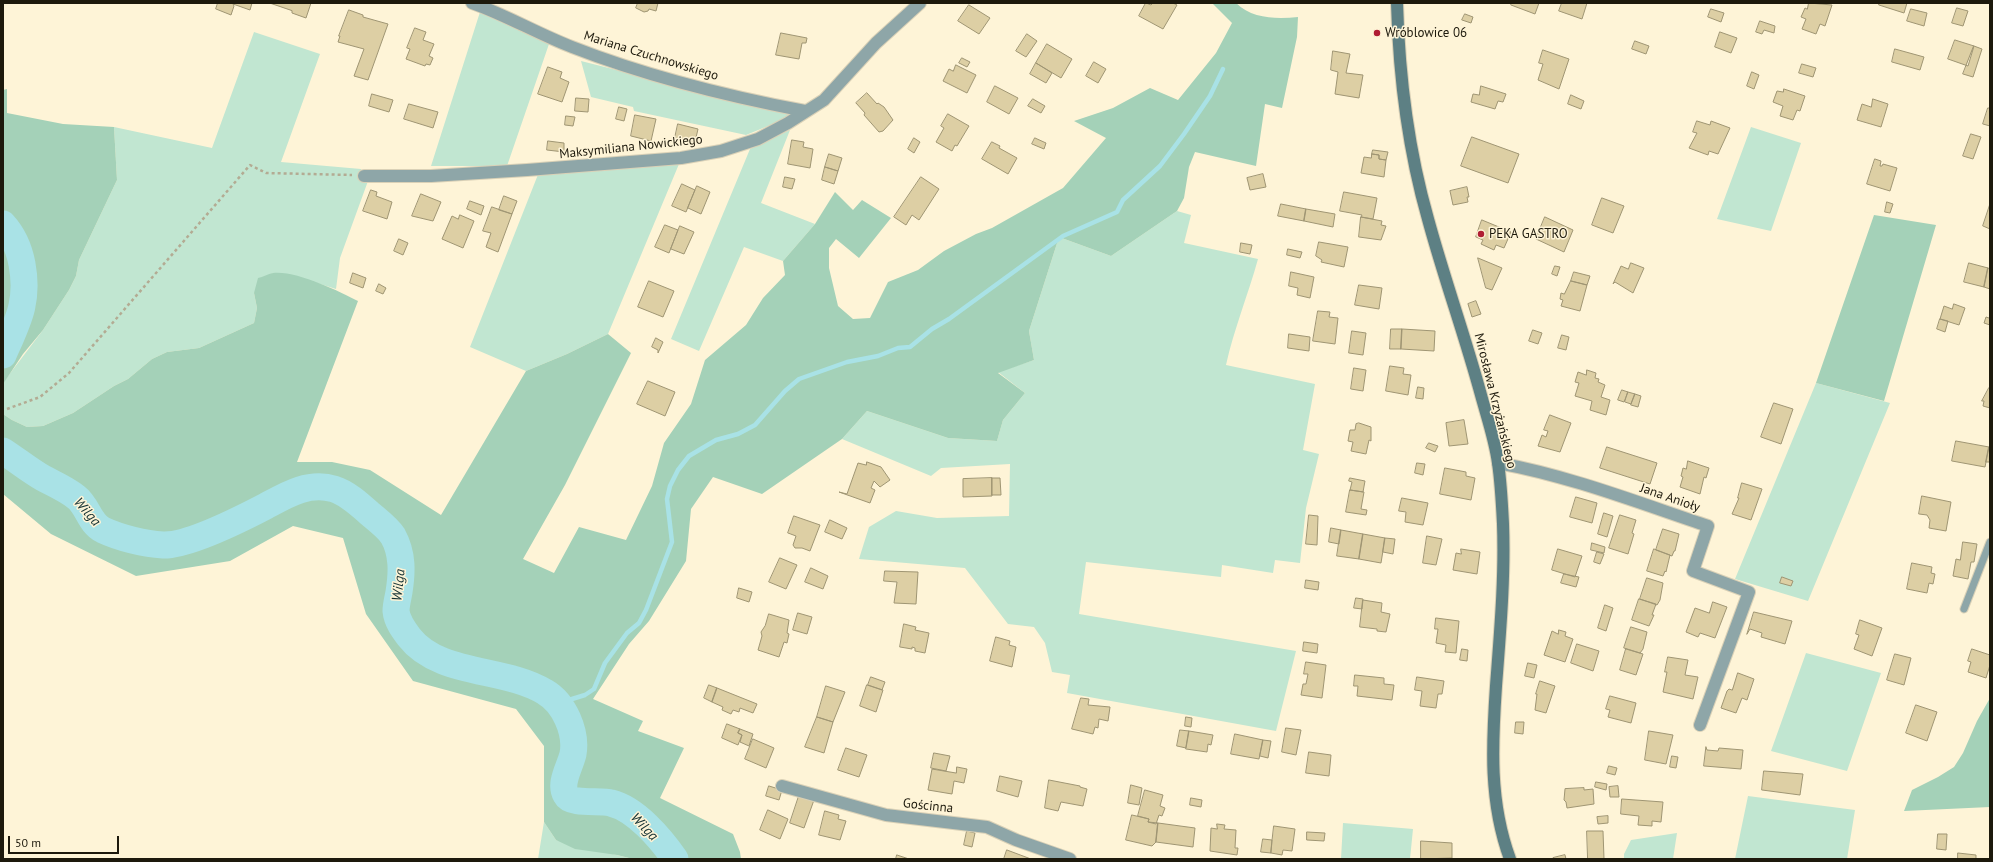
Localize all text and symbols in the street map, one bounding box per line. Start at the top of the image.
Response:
place label: Wróblowice 06 [1385,25,1467,41]
street label: Mariana Czuchnowskiego [582,28,720,84]
marker: Wróblowice 06 [1372,28,1382,38]
street label: Maksymiliana Nowickiego [559,132,703,162]
place label: PEKA GASTRO [1489,226,1568,242]
marker: PEKA GASTRO [1476,229,1486,239]
street label: Mirosława Krzyżańskiego [1471,332,1519,470]
street label: Jana Anioły [1638,480,1702,516]
water label: Wilga [70,494,104,530]
water label: Wilga [389,568,409,602]
street label: Gościnna [902,796,954,816]
water label: Wilga [627,810,661,844]
scale bar [10,828,121,854]
text: 50 m [15,835,41,850]

